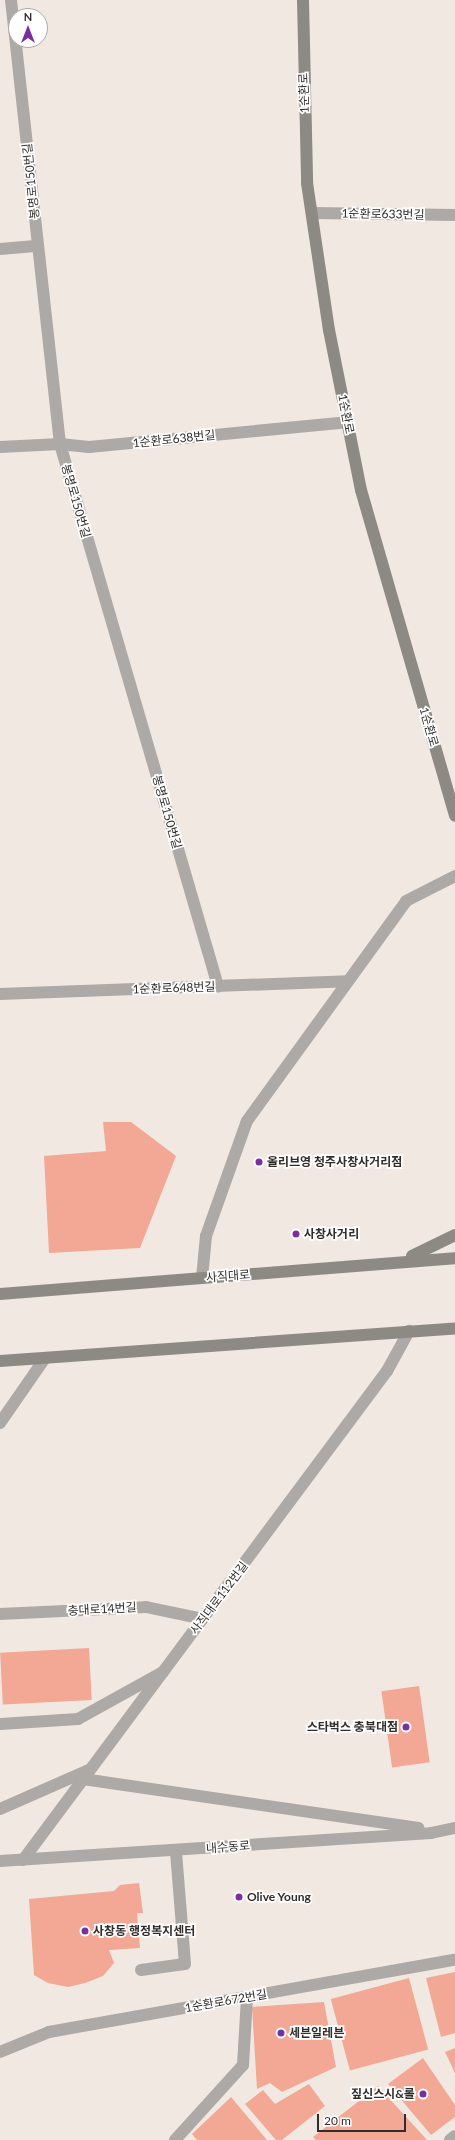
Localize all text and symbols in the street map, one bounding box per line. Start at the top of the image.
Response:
north arrow [8,8,48,48]
text: N [24,10,32,23]
street label: 1순환로 [296,73,312,113]
street label: 봉명로150번길 [20,142,42,220]
street label: 1순환로633번길 [341,206,425,222]
street label: 1순환로 [335,393,357,435]
street label: 1순환로638번길 [132,427,216,451]
street label: 봉명로150번길 [59,462,93,540]
street label: 1순환로 [417,706,441,748]
street label: 봉명로150번길 [150,773,184,851]
street label: 1순환로648번길 [132,979,216,997]
place label: 올리브영 청주사창사거리점 [267,1155,402,1169]
marker: 올리브영 청주사창사거리점 [254,1157,264,1167]
place label: 사창사거리 [304,1227,359,1241]
marker: 사창사거리 [291,1229,301,1239]
street label: 사직대로 [205,1267,251,1285]
street label: 사직대로112번길 [187,1559,251,1637]
street label: 충대로14번길 [67,1600,137,1618]
place label: 스타벅스 충북대점 [307,1720,398,1734]
marker: 스타벅스 충북대점 [401,1722,411,1732]
street label: 내수동로 [205,1838,251,1856]
place label: Olive Young [247,1890,311,1904]
marker: Olive Young [234,1892,244,1902]
place label: 사창동 행정복지센터 [93,1924,195,1938]
marker: 사창동 행정복지센터 [80,1926,90,1936]
street label: 1순환로672번길 [184,1987,268,2015]
place label: 세븐일레븐 [289,2026,344,2040]
marker: 세븐일레븐 [276,2028,286,2038]
place label: 짚신스시&롤 [351,2087,415,2101]
marker: 짚신스시&롤 [418,2089,428,2099]
scale bar [319,2106,408,2132]
text: 20 m [324,2113,351,2128]

